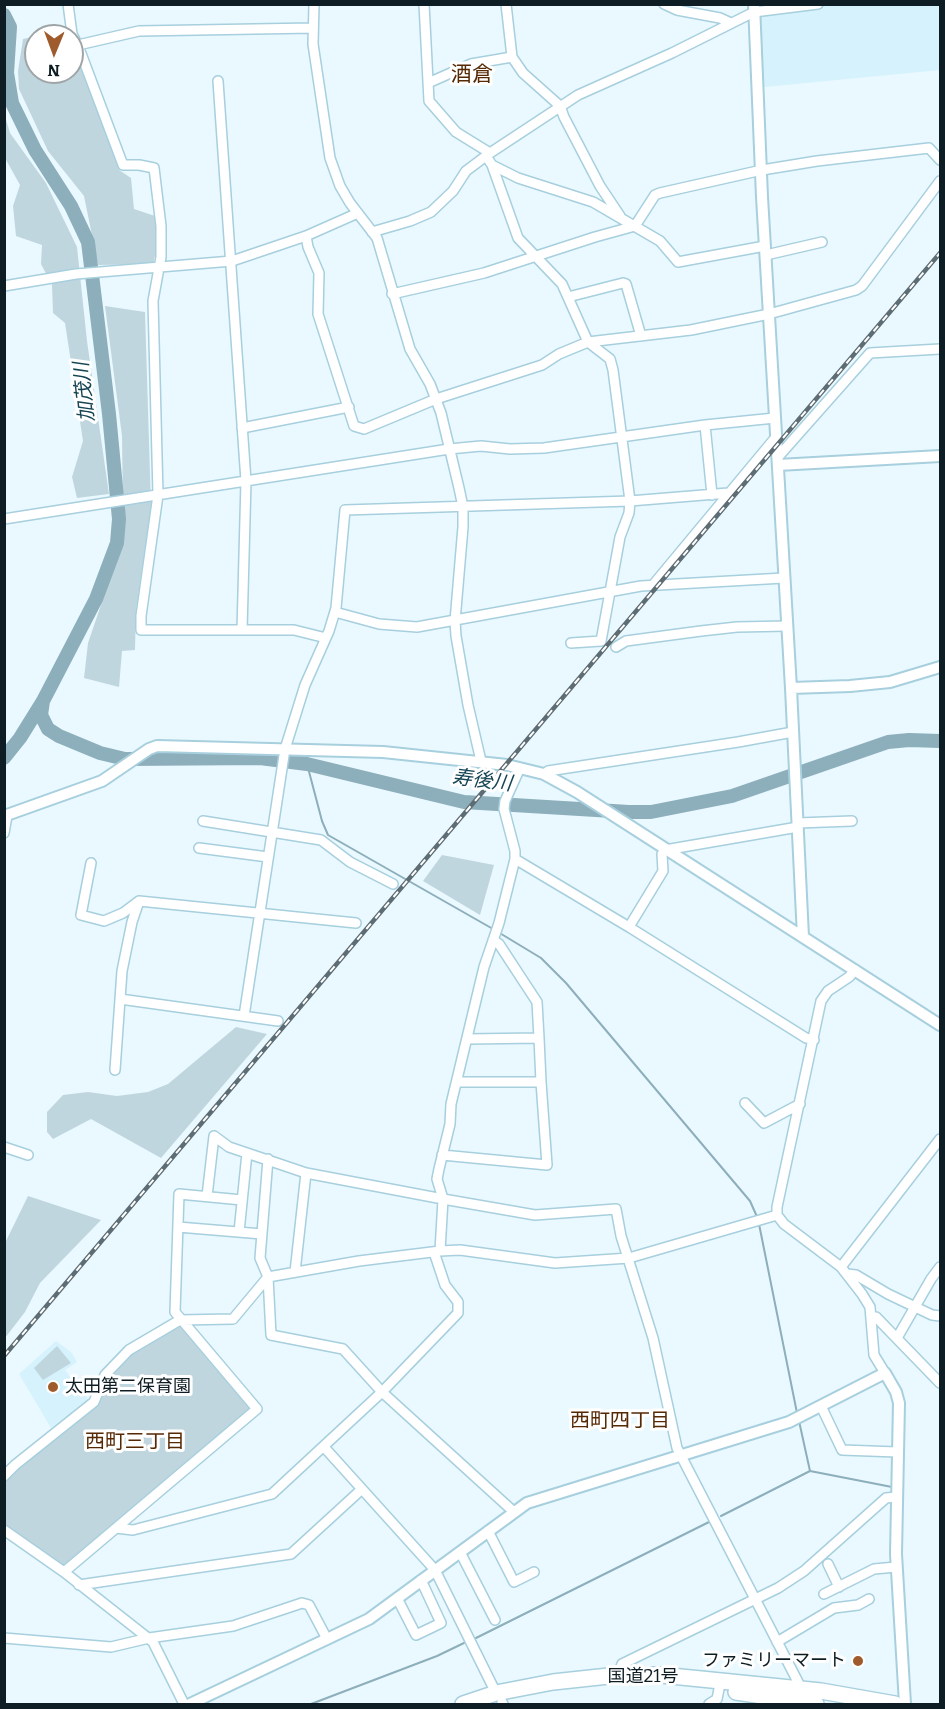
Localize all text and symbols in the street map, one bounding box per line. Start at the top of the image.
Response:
north arrow [24,24,84,84]
text: N [47,61,60,80]
district label: 酒倉 [451,62,493,88]
water label: 加茂川 [70,361,100,423]
water label: 寿後川 [451,765,513,797]
place label: 太田第二保育園 [65,1376,191,1398]
marker: 太田第二保育園 [46,1380,60,1394]
district label: 西町四丁目 [570,1409,670,1433]
district label: 西町三丁目 [85,1430,185,1454]
place label: ファミリーマート [702,1650,846,1672]
marker: ファミリーマート [851,1654,865,1668]
street label: 国道21号 [607,1666,679,1688]

